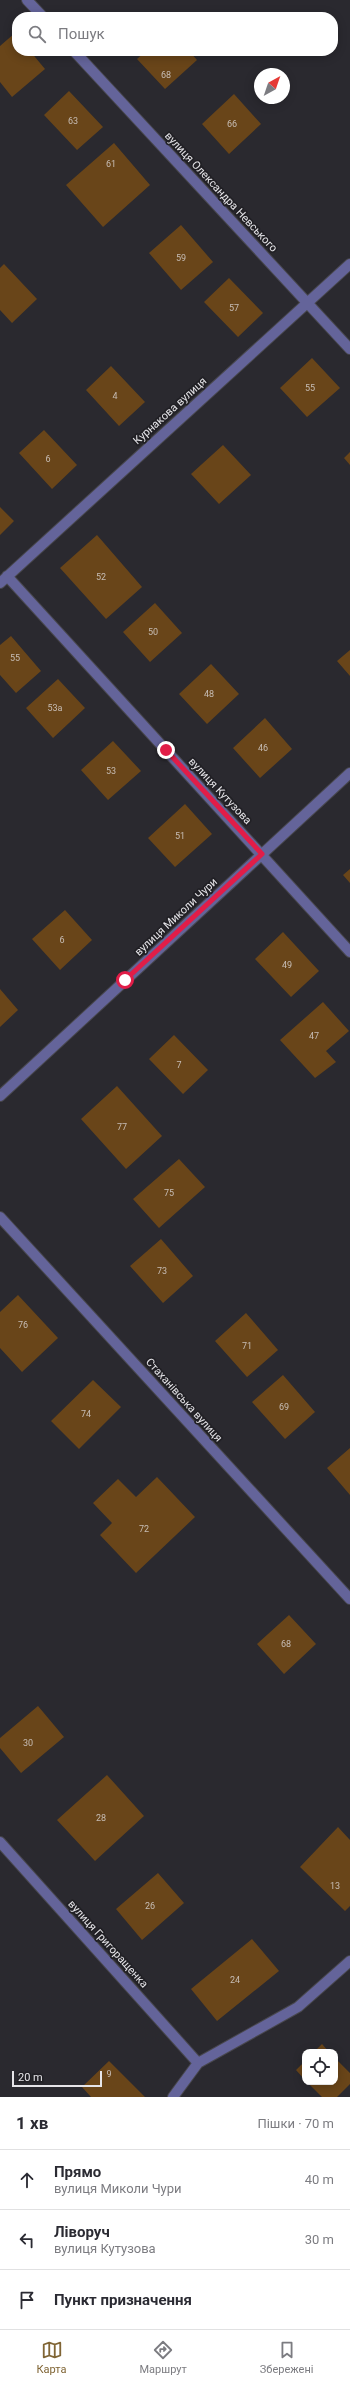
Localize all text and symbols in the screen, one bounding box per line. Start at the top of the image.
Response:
search box [12,12,338,56]
icon: search [26,23,48,45]
text: Пошук [58,25,105,43]
north arrow [254,68,290,104]
house number: 68 [161,70,171,80]
house number: 63 [68,116,78,126]
house number: 66 [227,119,237,129]
street label: вулиця Олександра Невського [162,129,280,255]
house number: 61 [106,159,116,169]
house number: 59 [176,253,186,263]
house number: 57 [229,303,239,313]
street label: Курнакова вулиця [131,375,209,447]
house number: 55 [305,383,315,393]
house number: 4 [112,391,118,401]
house number: 6 [45,454,51,464]
house number: 52 [96,572,106,582]
house number: 50 [148,627,158,637]
house number: 55 [10,653,20,663]
house number: 48 [204,689,214,699]
house number: 53а [47,703,63,713]
route end [157,741,175,759]
house number: 46 [258,743,268,753]
street label: вулиця Кутузова [186,755,254,827]
house number: 53 [106,766,116,776]
house number: 51 [175,831,185,841]
street label: вулиця Миколи Чури [132,875,220,959]
house number: 6 [59,935,65,945]
house number: 49 [282,960,292,970]
route start [116,971,134,989]
house number: 47 [309,1031,319,1041]
house number: 7 [176,1060,182,1070]
house number: 77 [117,1122,127,1132]
house number: 75 [164,1188,174,1198]
house number: 73 [157,1266,167,1276]
house number: 76 [18,1320,28,1330]
house number: 71 [242,1341,252,1351]
street label: Стаханівська вулиця [143,1356,225,1444]
house number: 69 [279,1402,289,1412]
house number: 74 [81,1409,91,1419]
house number: 72 [139,1524,149,1534]
house number: 68 [281,1639,291,1649]
house number: 30 [23,1738,33,1748]
house number: 28 [96,1813,106,1823]
house number: 13 [330,1881,340,1891]
street label: вулиця Григоращенка [65,1898,151,1990]
house number: 26 [145,1901,155,1911]
house number: 24 [230,1975,240,1985]
map controls [302,2049,338,2085]
button: locate [302,2049,338,2085]
scale bar [12,2069,102,2088]
house number: 9 [106,2069,112,2079]
text: 20 m [18,2071,43,2084]
text: 1 хв [16,2113,48,2133]
text: Пішки · 70 m [257,2116,334,2131]
text: Прямо [54,2163,101,2181]
icon: ahead [16,2169,38,2191]
text: 40 m [305,2172,334,2187]
text: вулиця Миколи Чури [54,2181,182,2196]
text: Ліворуч [54,2223,110,2241]
icon: left [16,2229,38,2251]
text: 30 m [305,2232,334,2247]
text: вулиця Кутузова [54,2241,156,2256]
icon: arrive [16,2289,38,2311]
text: Пункт призначення [54,2291,192,2309]
tab: Карта [37,2339,67,2376]
tab: Маршрут [140,2339,187,2376]
tab: Збережені [260,2339,313,2376]

